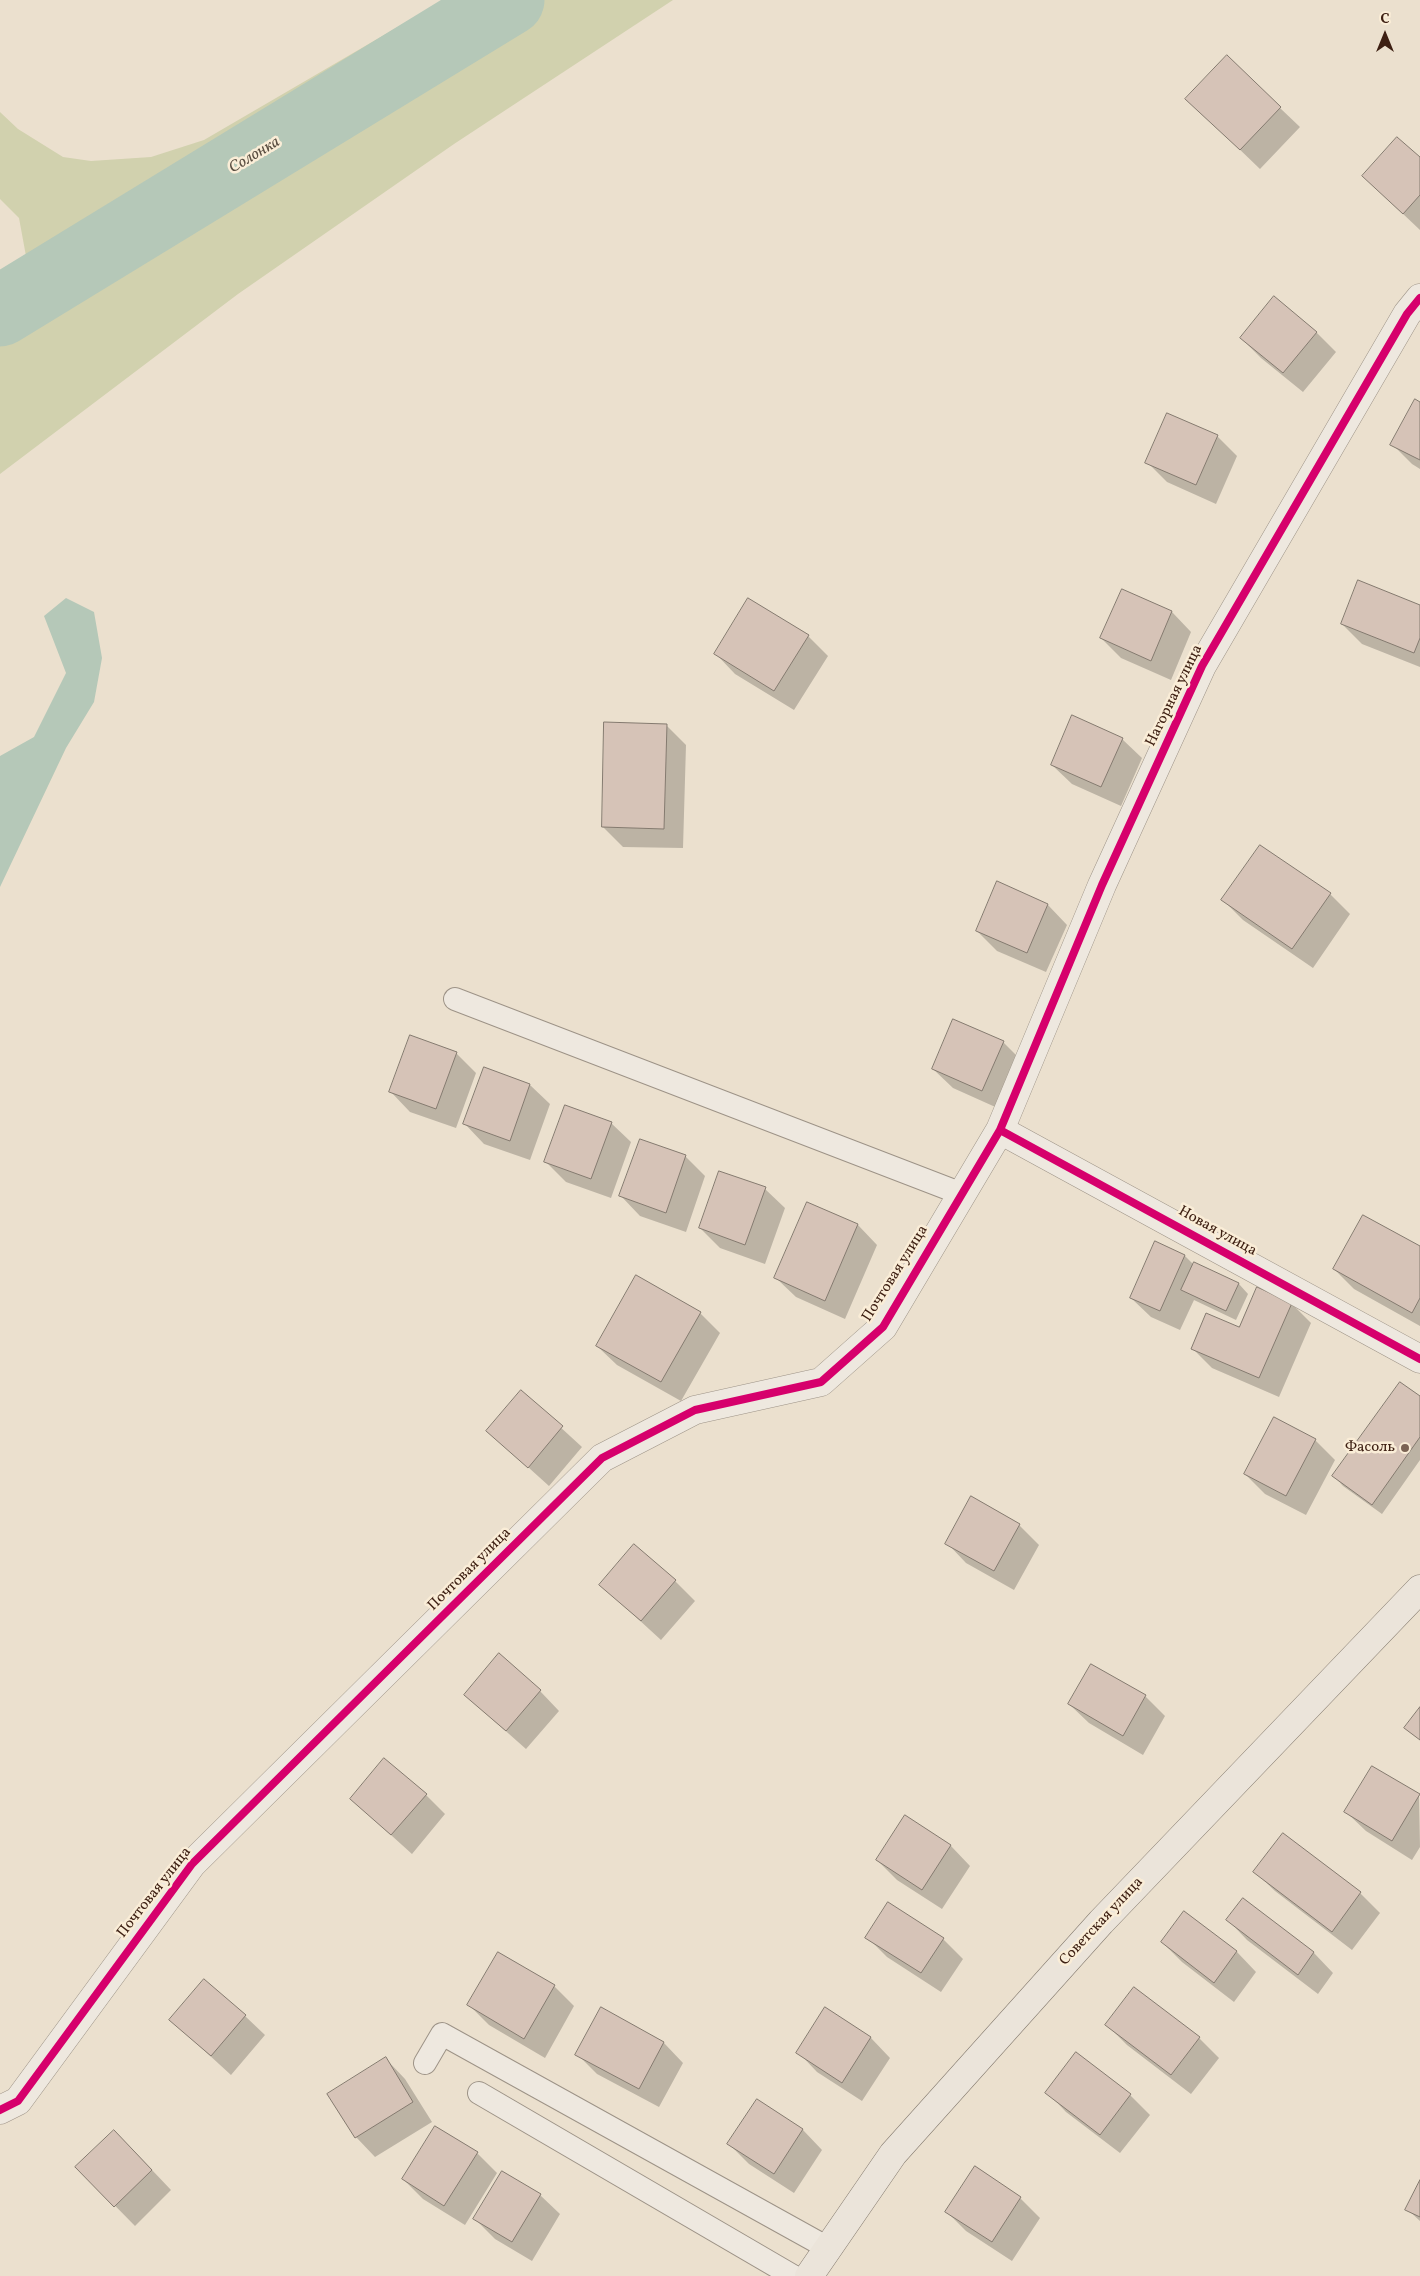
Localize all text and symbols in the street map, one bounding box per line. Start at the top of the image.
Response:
north arrow [1360,10,1410,60]
text: С [1380,10,1390,29]
water label: Солонка [226,133,284,179]
street label: Нагорная улица [1143,642,1207,750]
street label: Новая улица [1175,1203,1259,1261]
street label: Почтовая улица [859,1222,933,1326]
place label: Фасоль [1345,1439,1395,1457]
marker: Фасоль [1399,1442,1411,1454]
street label: Почтовая улица [425,1525,515,1615]
street label: Почтовая улица [114,1844,196,1942]
street label: Советская улица [1056,1874,1148,1970]

